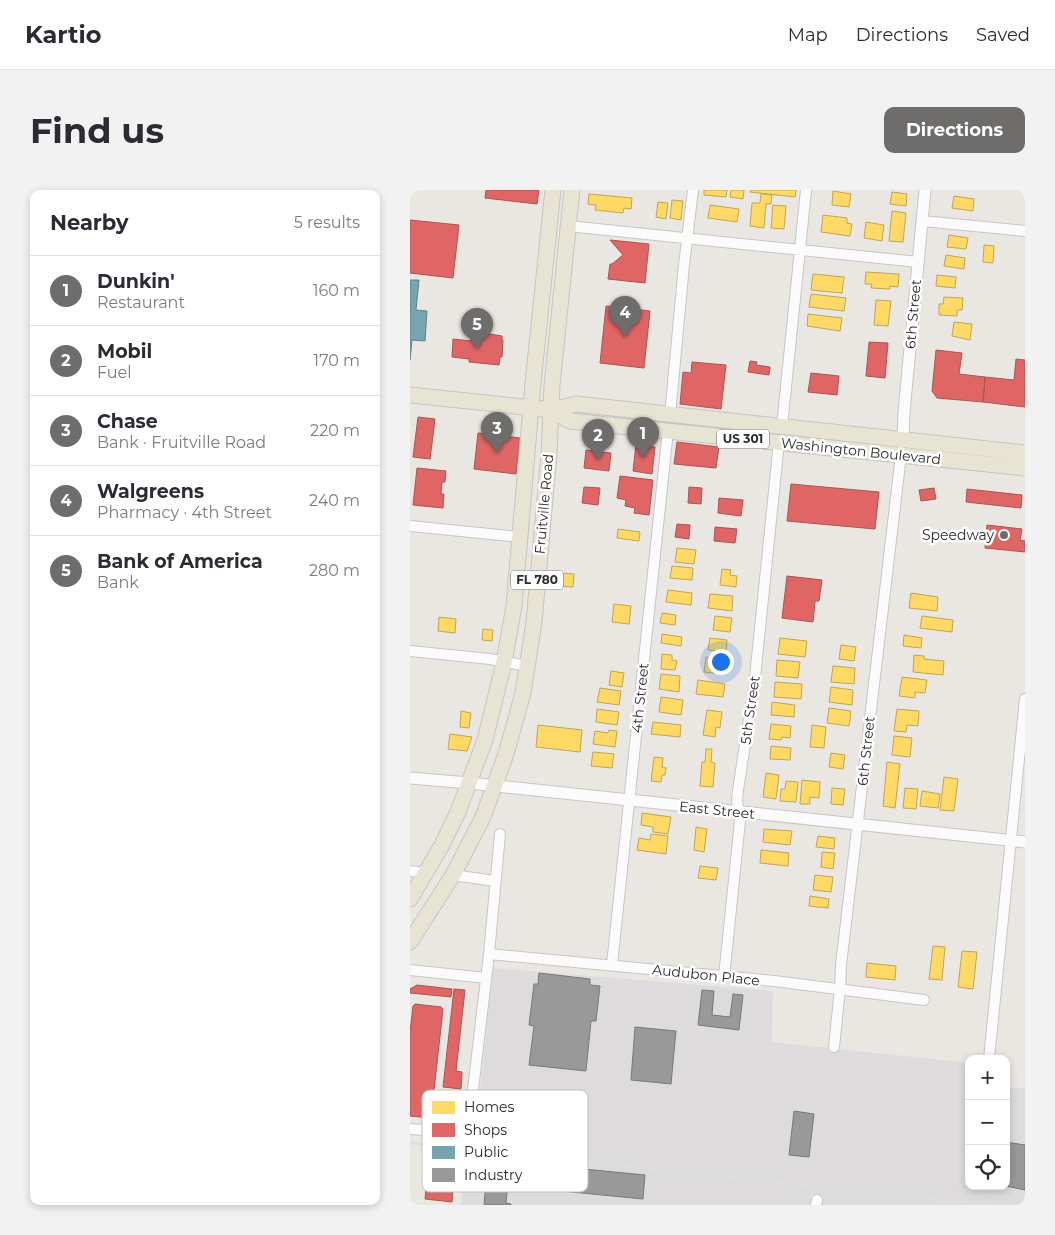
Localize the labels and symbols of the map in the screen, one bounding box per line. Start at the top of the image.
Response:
street label: 6th Street [901,278,925,349]
pin: 4 [609,296,641,337]
pin: 5 [461,308,493,349]
pin: 3 [481,412,513,453]
pin: 1 [627,417,659,458]
pin: 2 [582,419,614,460]
road number: US 301 [717,430,769,448]
street label: Washington Boulevard [780,434,942,468]
street label: Fruitville Road [531,453,557,555]
place label: Speedway [922,526,994,544]
marker: Speedway [998,529,1010,541]
road number: FL 780 [511,570,563,590]
your location [708,649,734,675]
street label: 4th Street [627,662,653,734]
street label: 5th Street [736,674,764,745]
street label: 6th Street [853,715,879,787]
street label: East Street [678,797,756,823]
street label: Audubon Place [651,960,761,990]
legend [422,1090,588,1192]
text: Homes [464,1098,514,1116]
text: Shops [464,1121,507,1139]
text: Public [464,1143,508,1161]
text: Industry [464,1166,523,1184]

